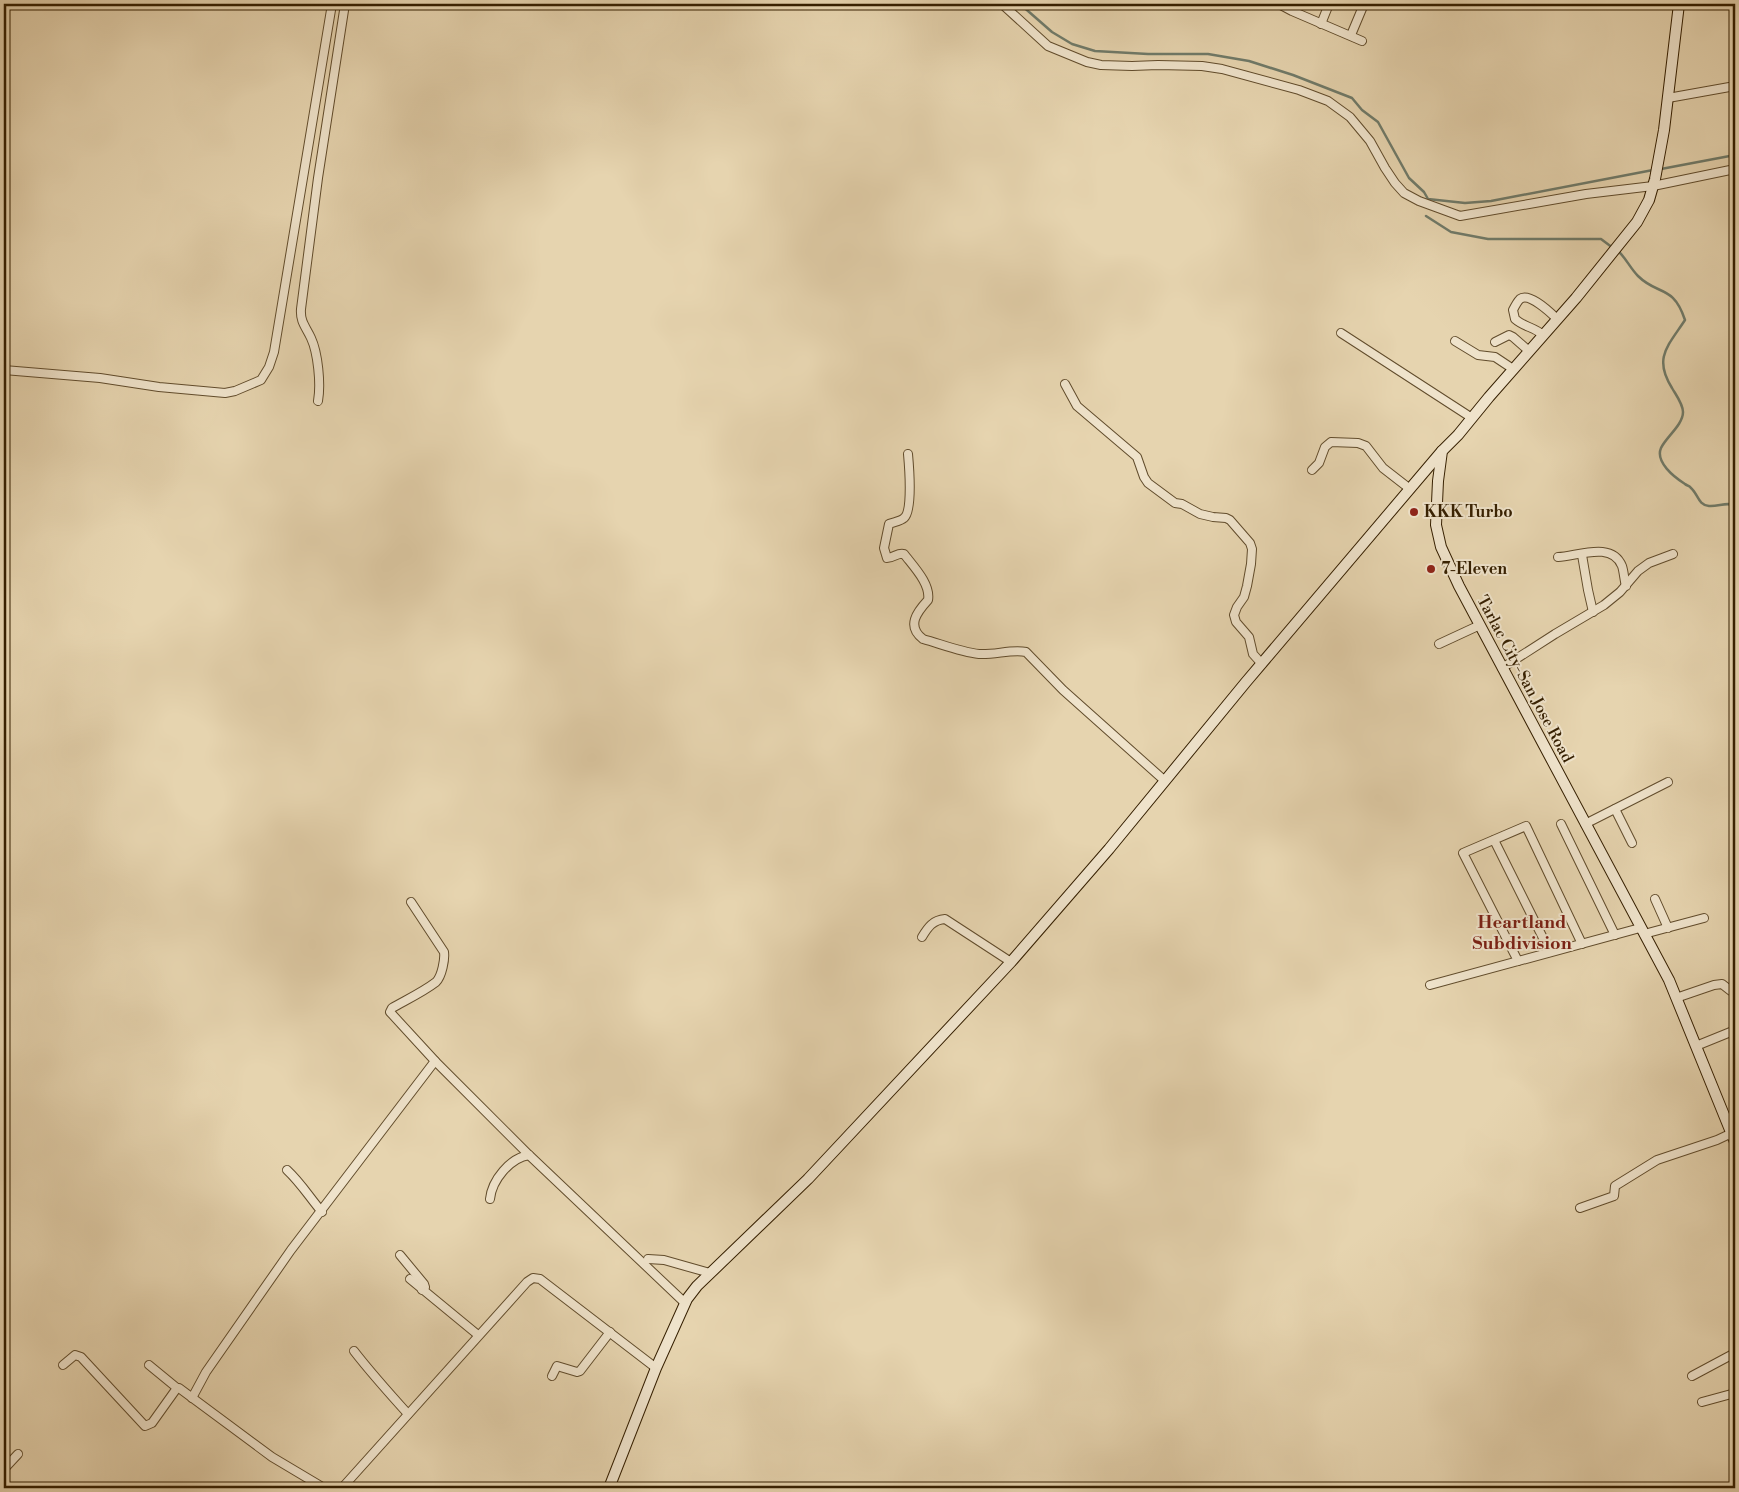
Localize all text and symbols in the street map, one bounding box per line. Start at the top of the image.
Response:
place label: KKK Turbo [1424,502,1513,522]
marker: KKK Turbo [1408,506,1420,518]
place label: 7-Eleven [1441,559,1507,579]
marker: 7-Eleven [1425,563,1437,575]
street label: Tarlac City-San Jose Road [1472,592,1578,766]
district label: Heartland Subdivision [1472,911,1572,955]

